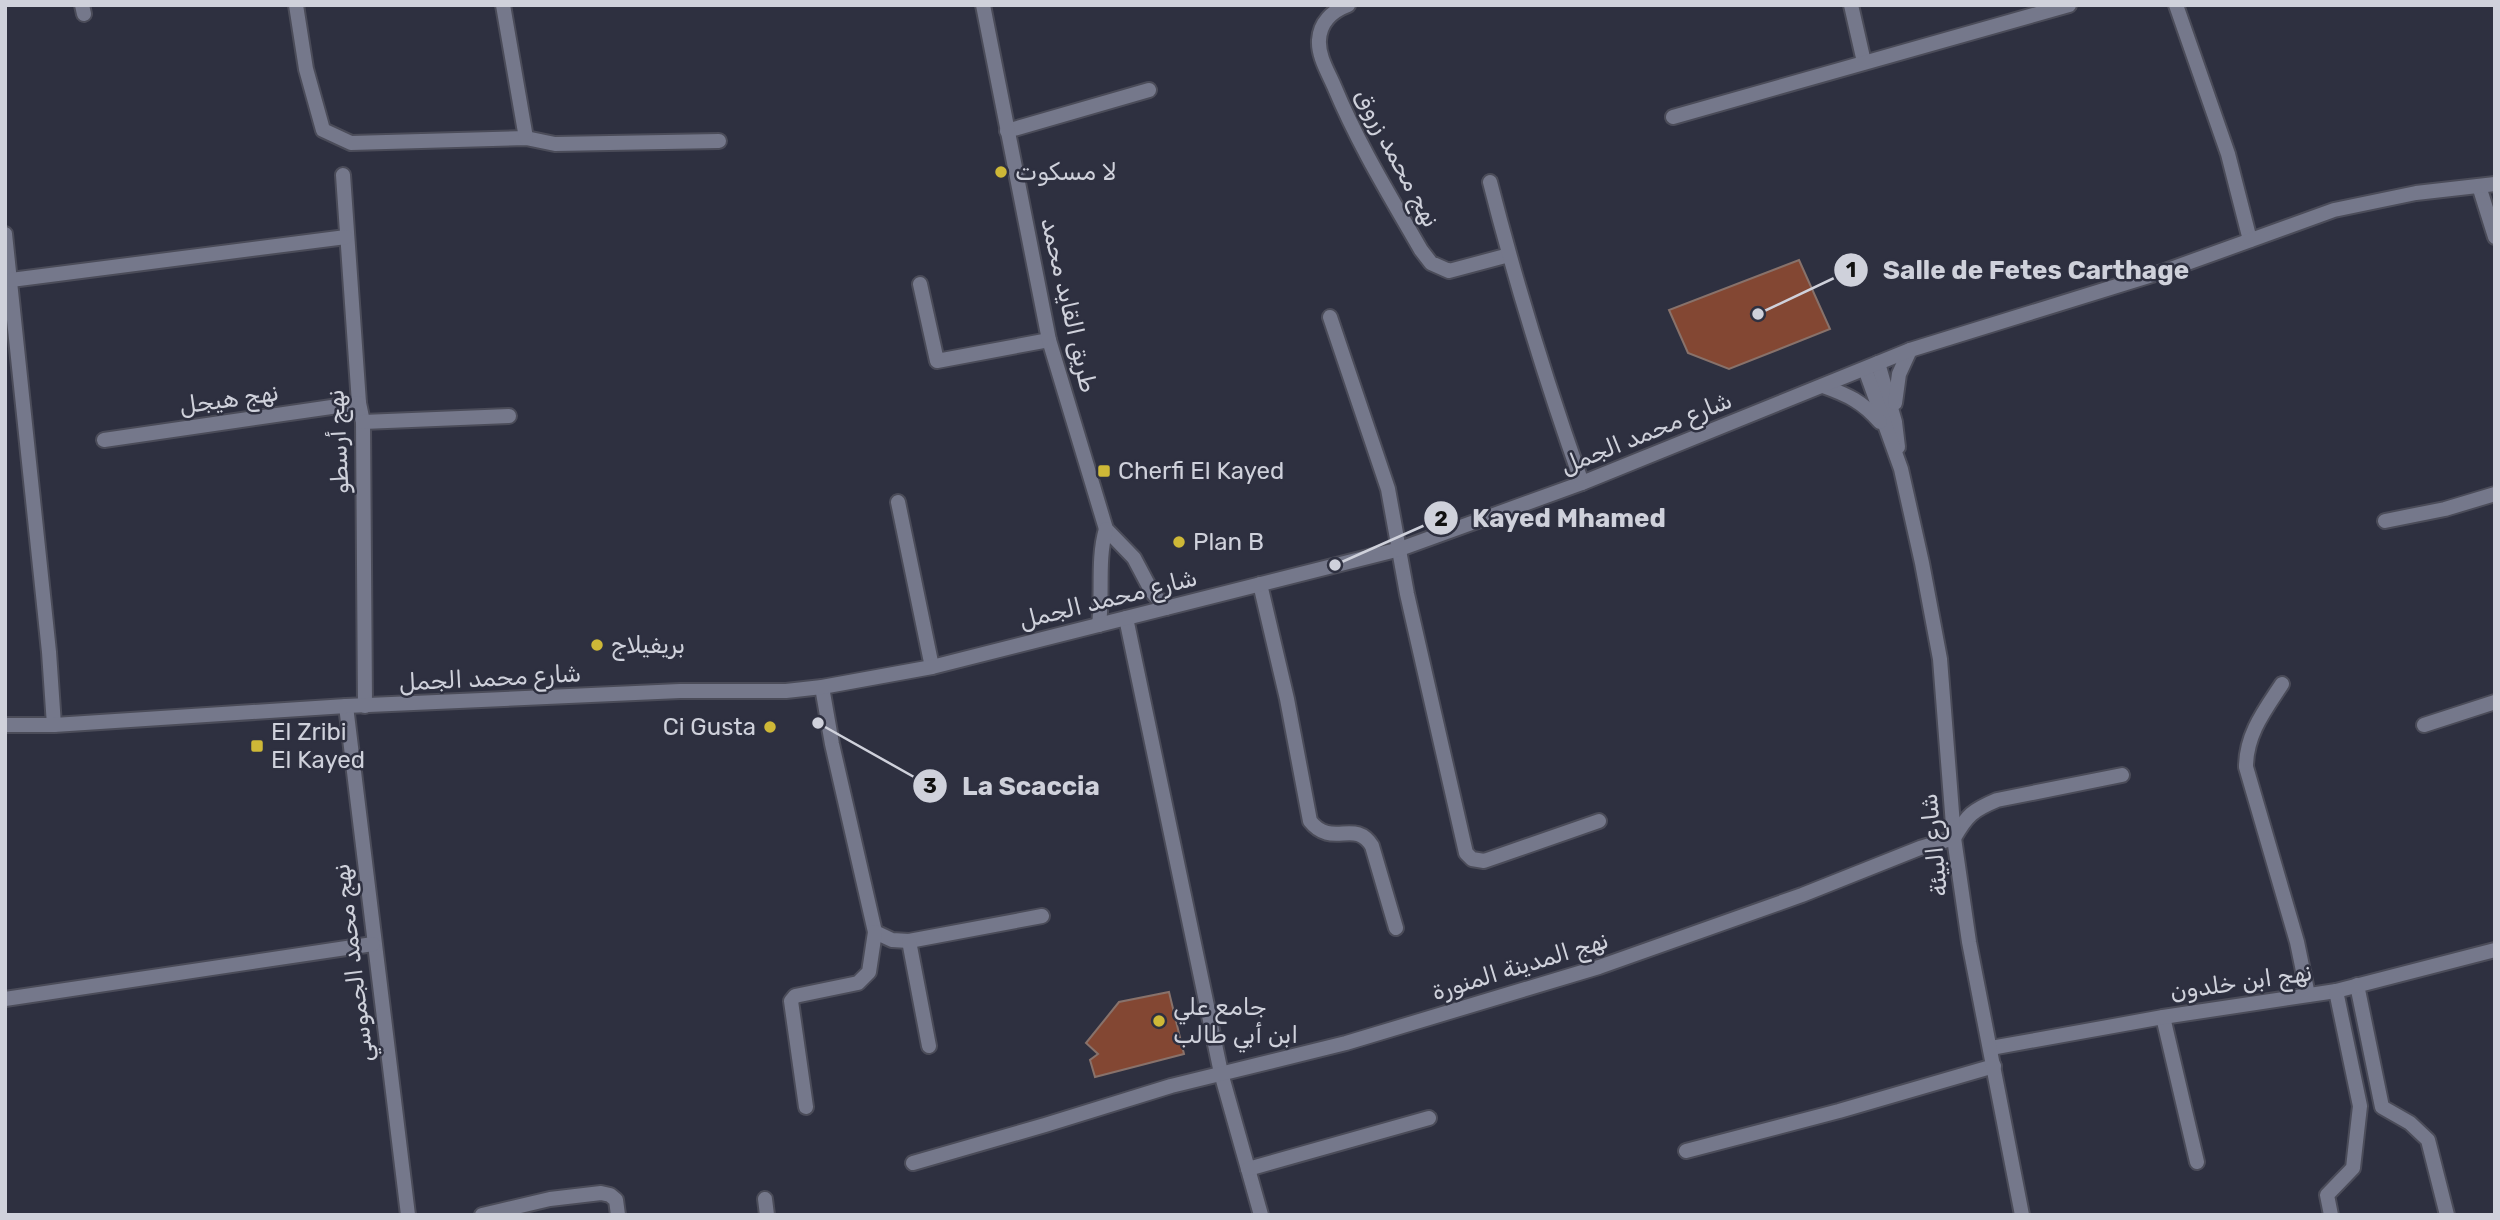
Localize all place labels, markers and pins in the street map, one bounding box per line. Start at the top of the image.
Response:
place label: لا مسكوت [1015,158,1117,186]
marker: لا مسكوت [993,164,1009,180]
callout: Salle de Fetes Carthage [1834,246,2203,293]
place label: Cherfi El Kayed [1118,457,1284,485]
marker: Cherfi El Kayed [1096,463,1112,479]
callout: Kayed Mhamed [1423,495,1680,542]
place label: Plan B [1193,528,1264,556]
marker: Plan B [1171,534,1187,550]
place label: بريفيلاج [611,631,685,661]
marker: بريفيلاج [589,637,605,653]
place label: Ci Gusta [663,713,756,741]
place label: El Zribi El Kayed [271,718,365,774]
marker: Ci Gusta [762,719,778,735]
marker: El Zribi El Kayed [249,738,265,754]
callout: La Scaccia [913,762,1114,809]
place label: جامع علي ابن أبي طالب [1173,993,1298,1053]
marker: جامع علي ابن أبي طالب [1151,1013,1167,1029]

